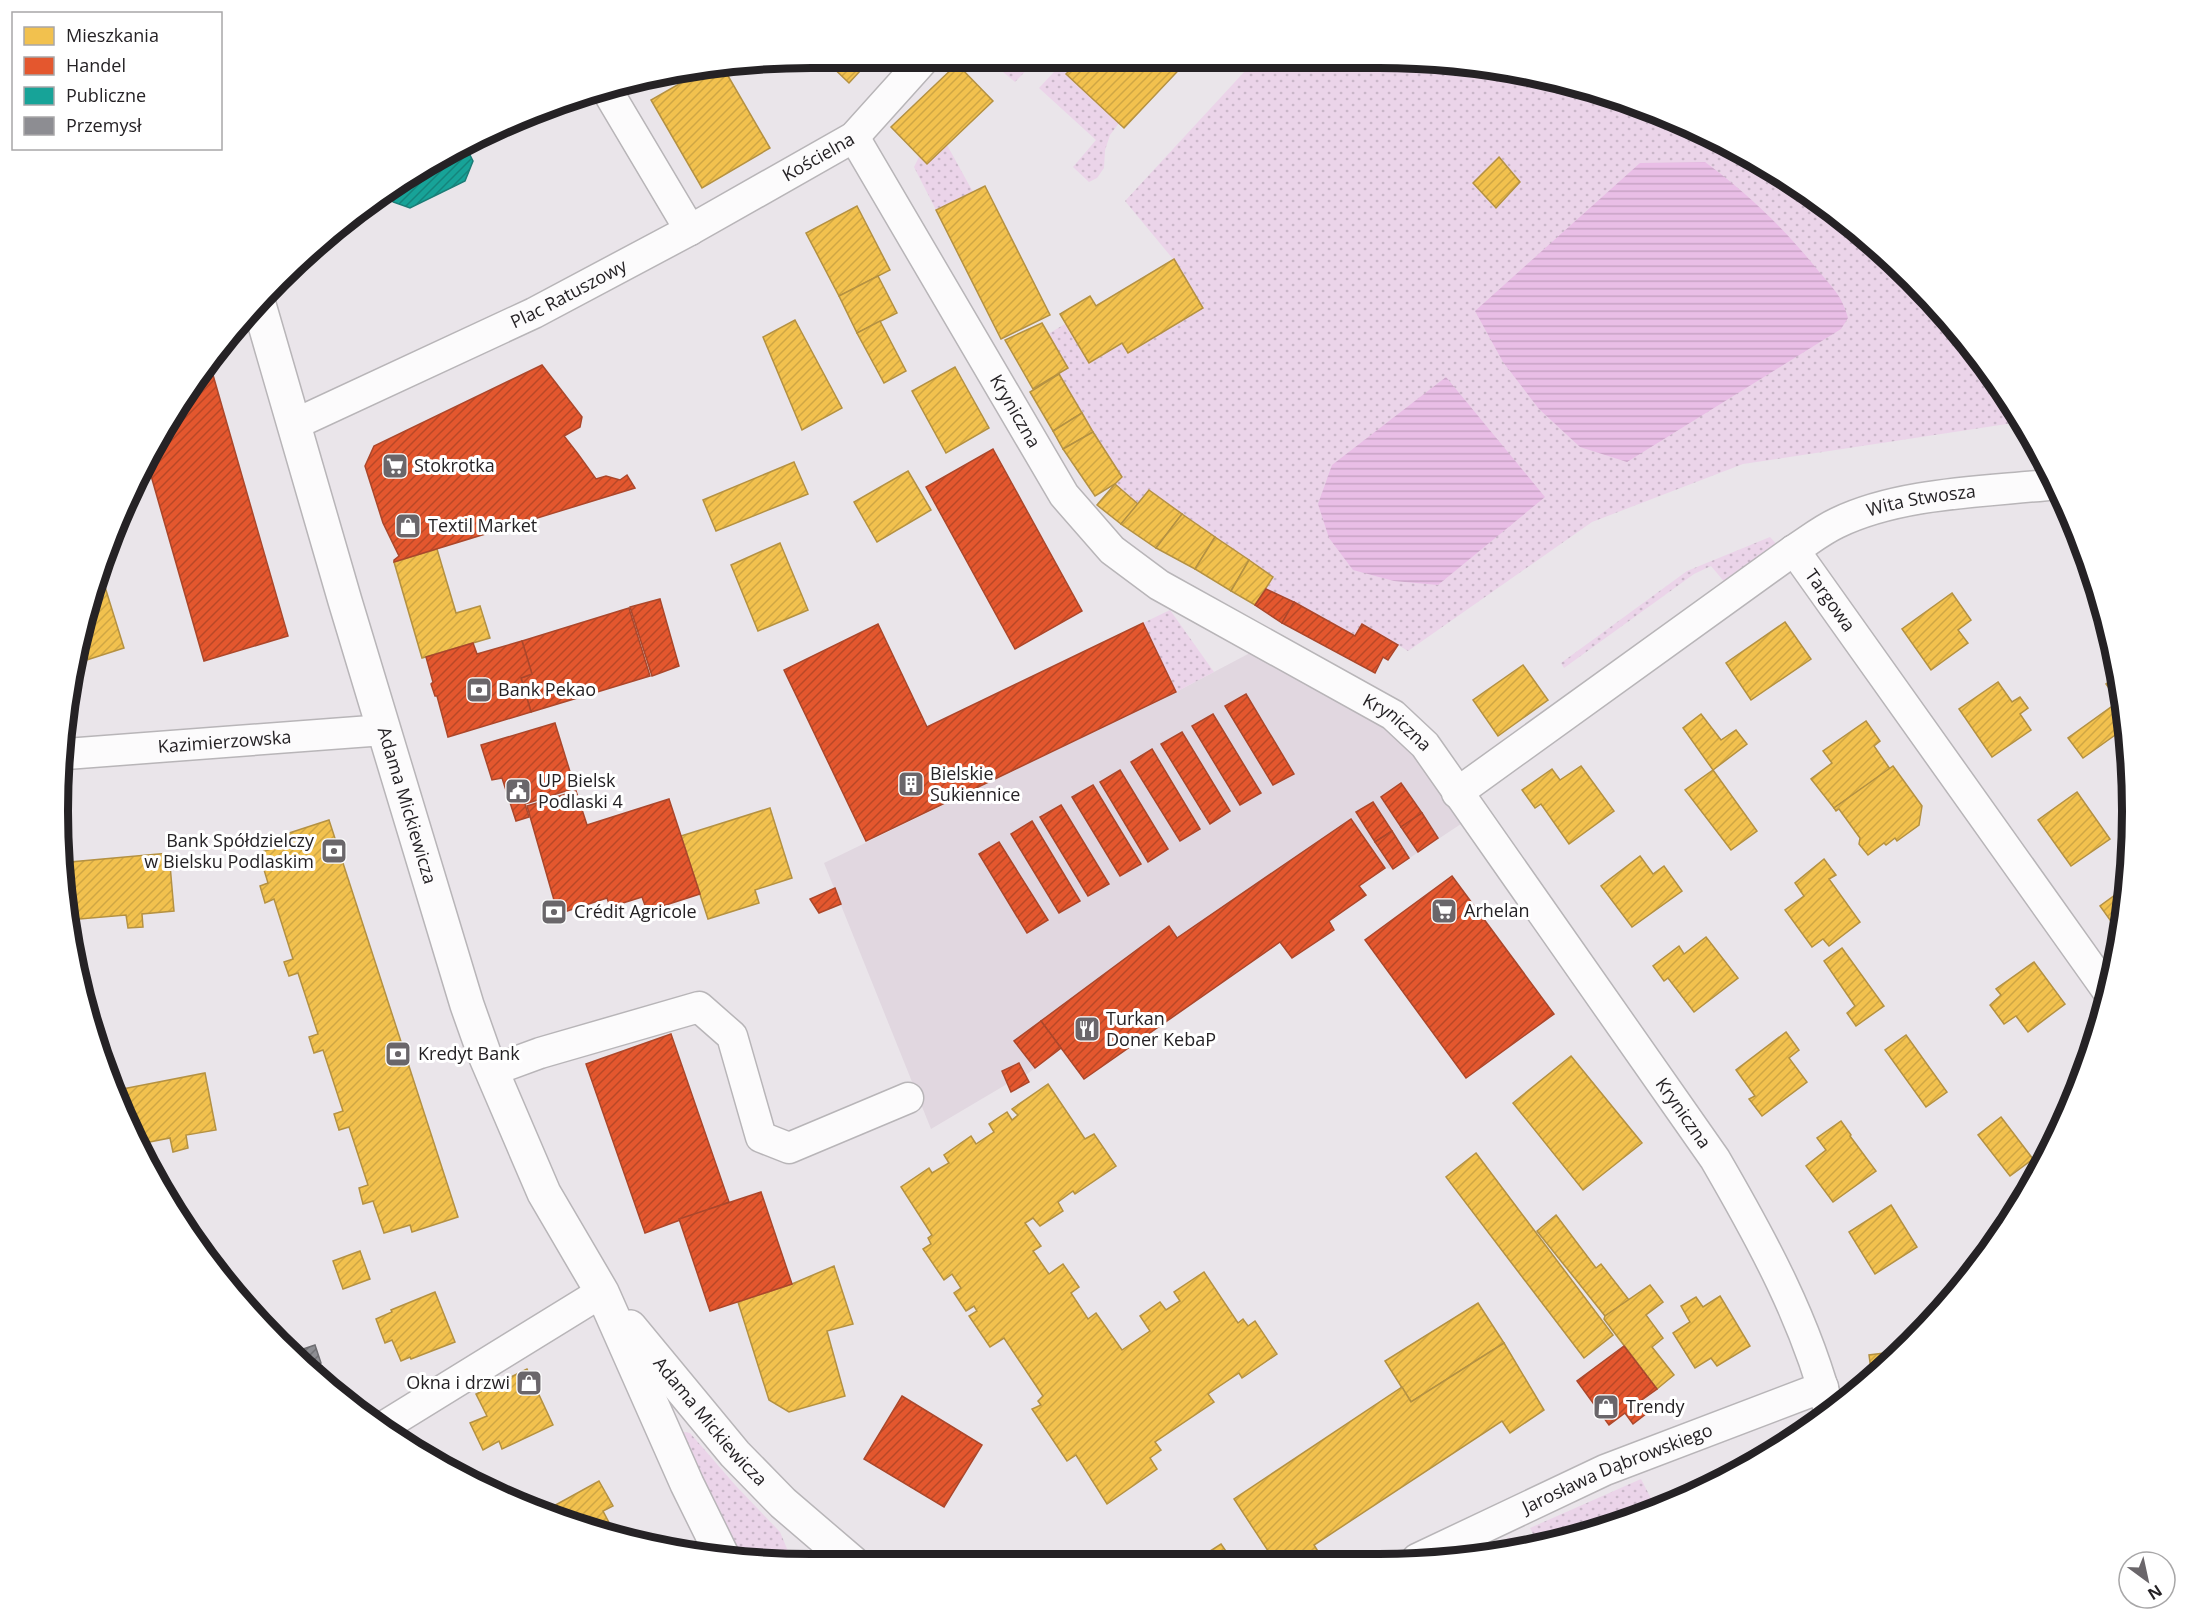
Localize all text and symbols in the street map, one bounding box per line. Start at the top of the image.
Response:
legend [12,12,222,150]
text: Mieszkania [66,23,159,47]
text: Handel [66,53,126,77]
text: Publiczne [66,83,146,107]
text: Przemysł [66,113,142,137]
street label: Kościelna [778,126,858,186]
street label: Plac Ratuszowy [506,252,631,333]
street label: Kryniczna [985,370,1047,452]
supermarket icon: Stokrotka [380,451,410,481]
place label: Stokrotka [414,453,495,477]
street label: Wita Stwosza [1863,478,1977,521]
shop icon: Textil Market [393,511,423,541]
place label: Textil Market [428,513,537,537]
street label: Targowa [1800,564,1861,636]
bank icon: Bank Pekao [464,675,494,705]
place label: Bank Pekao [498,677,596,701]
street label: Kryniczna [1359,688,1437,756]
street label: Kazimierzowska [157,724,292,758]
street label: Adama Mickiewicza [373,724,443,887]
place label: Bielskie Sukiennice [930,761,1020,806]
place label: UP Bielsk Podlaski 4 [538,768,623,813]
building icon: Bielskie Sukiennice [896,769,926,799]
public building icon: UP Bielsk Podlaski 4 [503,776,533,806]
place label: Bank Spółdzielczy w Bielsku Podlaskim [144,828,315,873]
bank icon: Bank Spółdzielczy w Bielsku Podlaskim [319,836,349,866]
supermarket icon: Arhelan [1429,896,1459,926]
bank icon: Crédit Agricole [539,897,569,927]
place label: Arhelan [1464,898,1529,922]
place label: Crédit Agricole [574,899,697,923]
place label: Turkan Doner KebaP [1106,1006,1216,1051]
restaurant icon: Turkan Doner KebaP [1072,1014,1102,1044]
bank icon: Kredyt Bank [383,1039,413,1069]
place label: Kredyt Bank [418,1041,520,1065]
street label: Kryniczna [1651,1073,1717,1153]
street label: Adama Mickiewicza [649,1352,773,1491]
shop icon: Okna i drzwi [514,1368,544,1398]
place label: Okna i drzwi [406,1370,510,1394]
shop icon: Trendy [1591,1392,1621,1422]
place label: Trendy [1626,1394,1685,1418]
street label: Jarosława Dąbrowskiego [1516,1417,1716,1519]
north arrow [2117,1550,2177,1610]
text: N [2144,1580,2167,1605]

